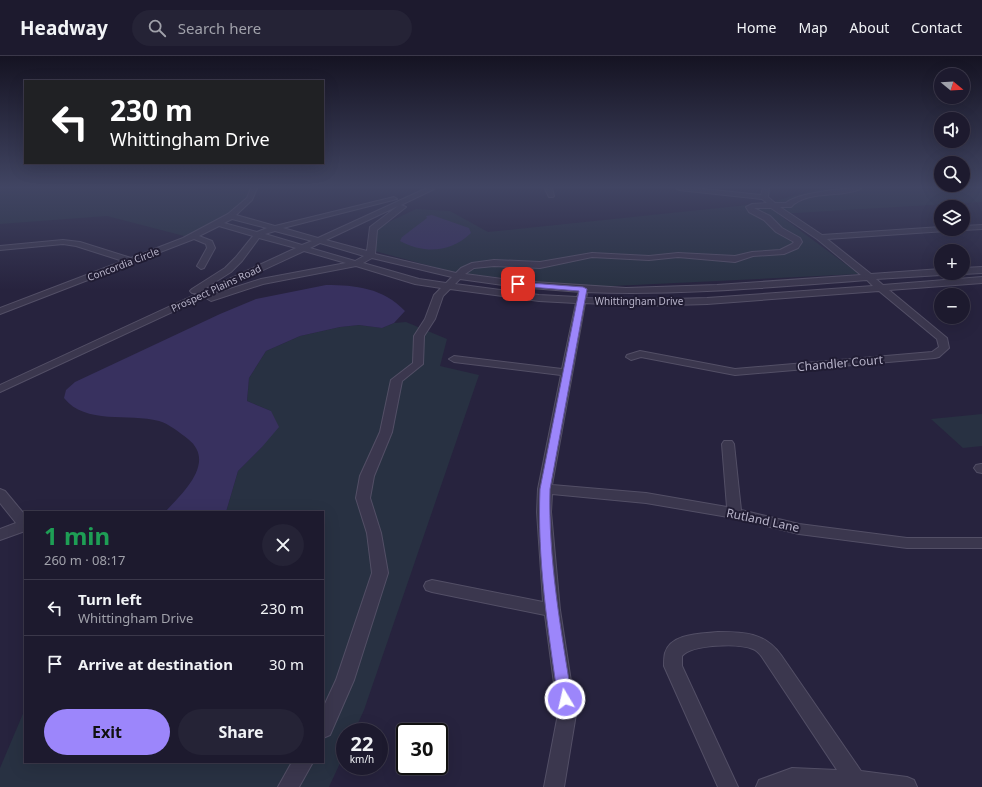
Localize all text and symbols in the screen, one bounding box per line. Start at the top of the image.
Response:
search box [132,10,412,46]
text: Headway [20,15,108,41]
icon: search [146,17,168,39]
text: Search here [178,18,261,38]
text: Home [737,18,776,37]
text: Map [798,18,828,37]
text: About [850,18,889,37]
text: Contact [911,18,962,37]
north arrow [934,68,970,104]
map controls [934,68,970,324]
text: 230 m [110,91,193,129]
icon: left [44,96,96,148]
button: sound [934,112,970,148]
text: Whittingham Drive [110,127,270,151]
button: search [934,156,970,192]
button: layers [934,200,970,236]
street label: Concordia Circle [85,244,161,284]
button: + [934,244,970,280]
street label: Prospect Plains Road [169,261,263,315]
pin [501,267,535,301]
icon: arrive [507,273,529,295]
button: − [934,288,970,324]
street label: Whittingham Drive [595,294,684,308]
street label: Chandler Court [796,351,884,375]
street label: Rutland Lane [725,504,801,536]
text: 1 min [44,519,110,552]
button: close [262,524,304,566]
text: 260 m · 08:17 [44,551,125,569]
text: Turn left [78,589,142,609]
icon: left [44,597,66,619]
text: 230 m [260,598,304,618]
text: Whittingham Drive [78,609,193,627]
icon: arrive [44,653,66,675]
text: Arrive at destination [78,654,233,674]
text: 30 m [269,654,304,674]
position arrow [544,678,586,720]
button: Exit [44,709,170,755]
button: Share [178,709,304,755]
speed limit sign: 30 [396,723,448,775]
text: 22 [351,730,373,757]
text: km/h [350,752,374,766]

